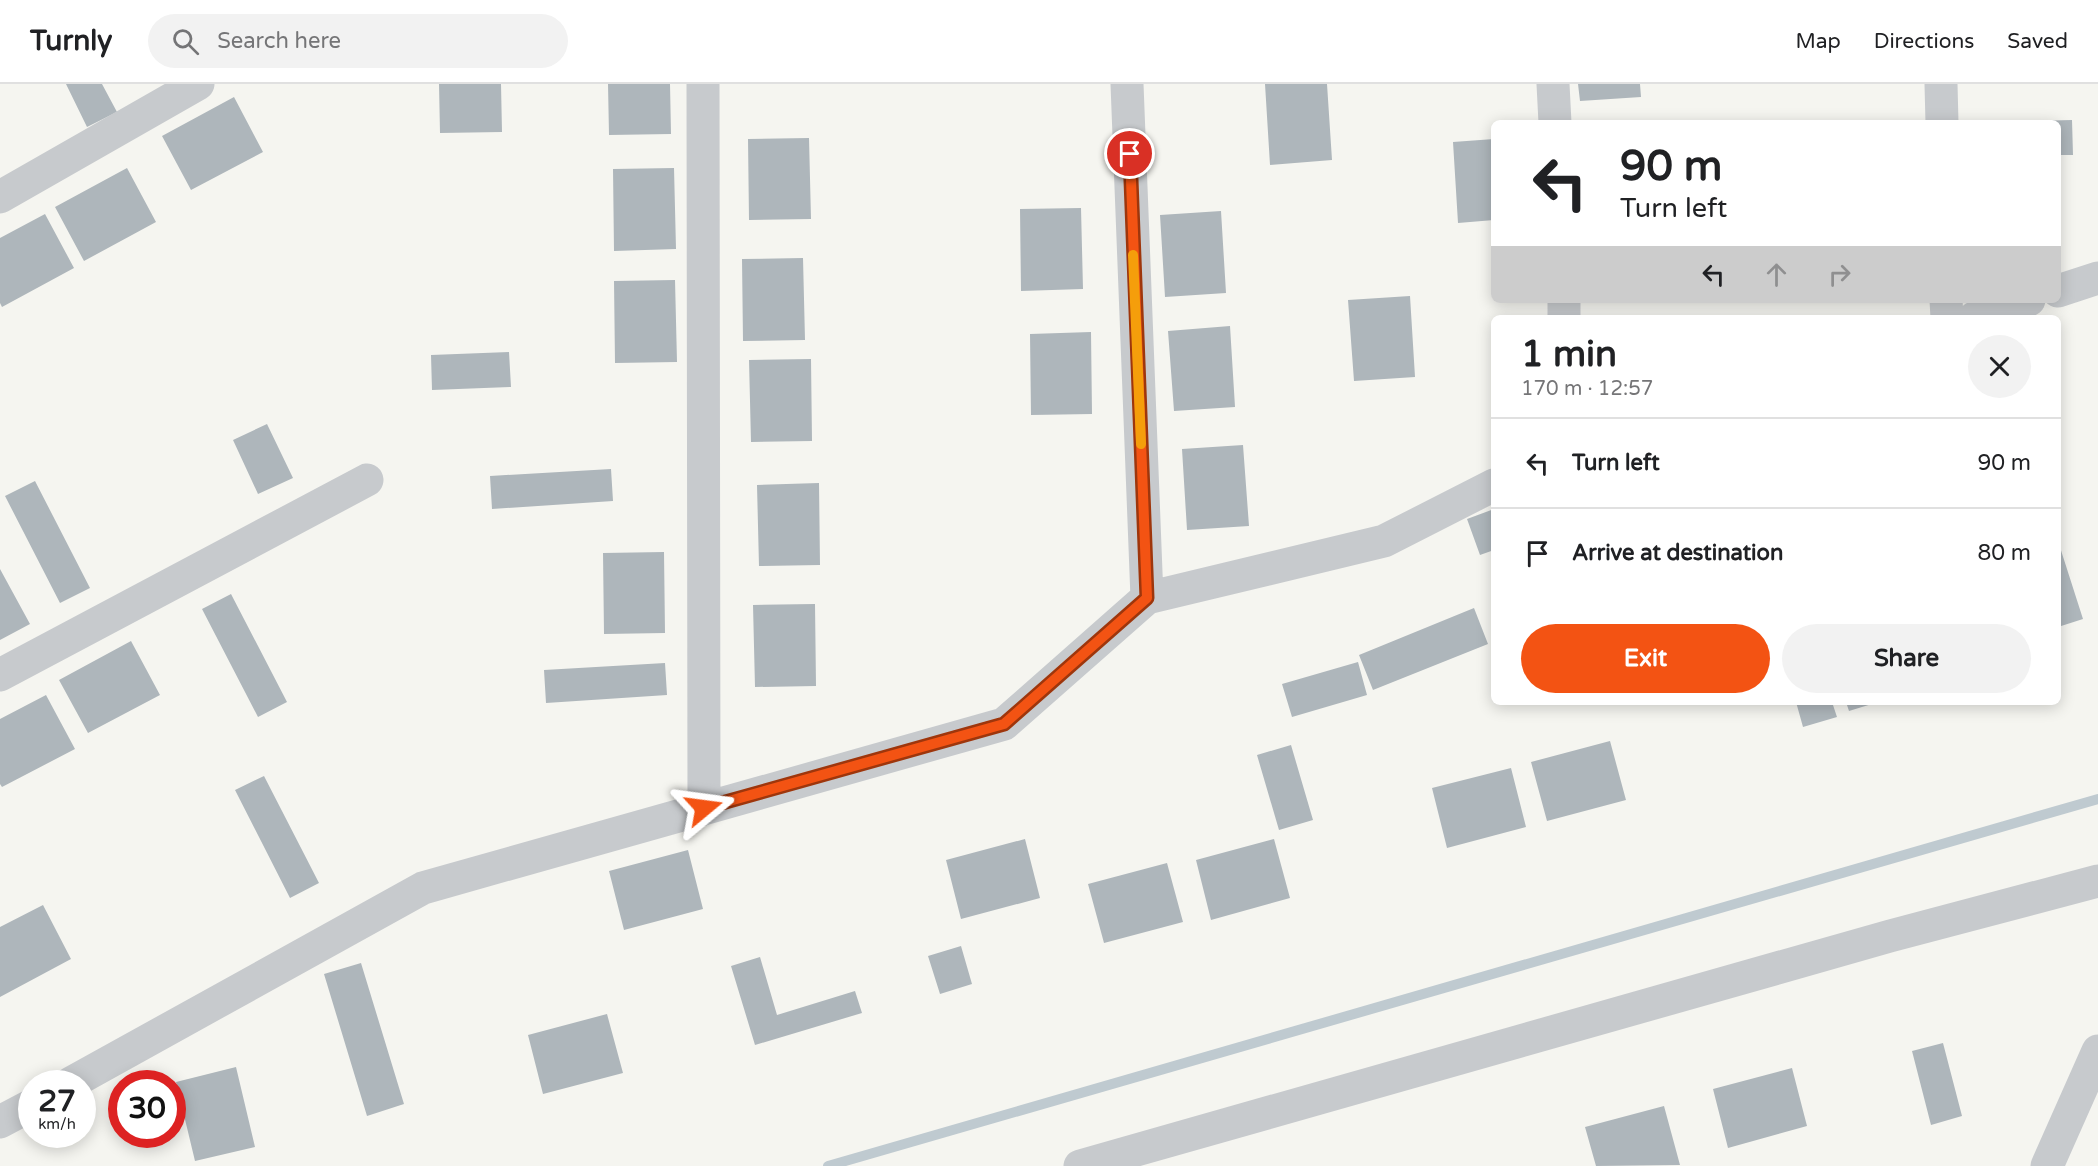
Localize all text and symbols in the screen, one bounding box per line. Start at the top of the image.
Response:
search box [148,14,568,68]
text: Turnly [30,24,112,58]
icon: search [169,25,202,58]
text: Search here [217,28,341,54]
text: Map [1795,29,1841,54]
text: Directions [1874,29,1974,54]
text: Saved [2007,29,2068,54]
pin [1104,128,1155,179]
icon: arrive [1113,137,1146,170]
text: 90 m [1620,141,1722,192]
icon: left [1521,144,1599,222]
text: Turn left [1620,192,1727,225]
icon: left [1697,258,1730,291]
icon: ahead [1760,258,1793,291]
icon: right [1823,258,1856,291]
text: 1 min [1521,333,1617,376]
button: close [1968,335,2031,398]
text: 170 m · 12:57 [1521,377,1653,401]
icon: left [1521,447,1554,480]
text: Turn left [1572,450,1660,476]
text: 90 m [1977,450,2031,476]
icon: arrive [1521,537,1554,570]
text: Arrive at destination [1572,540,1783,566]
text: 80 m [1977,540,2031,566]
button: Exit [1521,624,1770,693]
button: Share [1782,624,2031,693]
position arrow [672,776,736,840]
speed limit sign: 30 [108,1070,186,1148]
text: 27 [38,1083,76,1120]
text: km/h [38,1115,76,1133]

